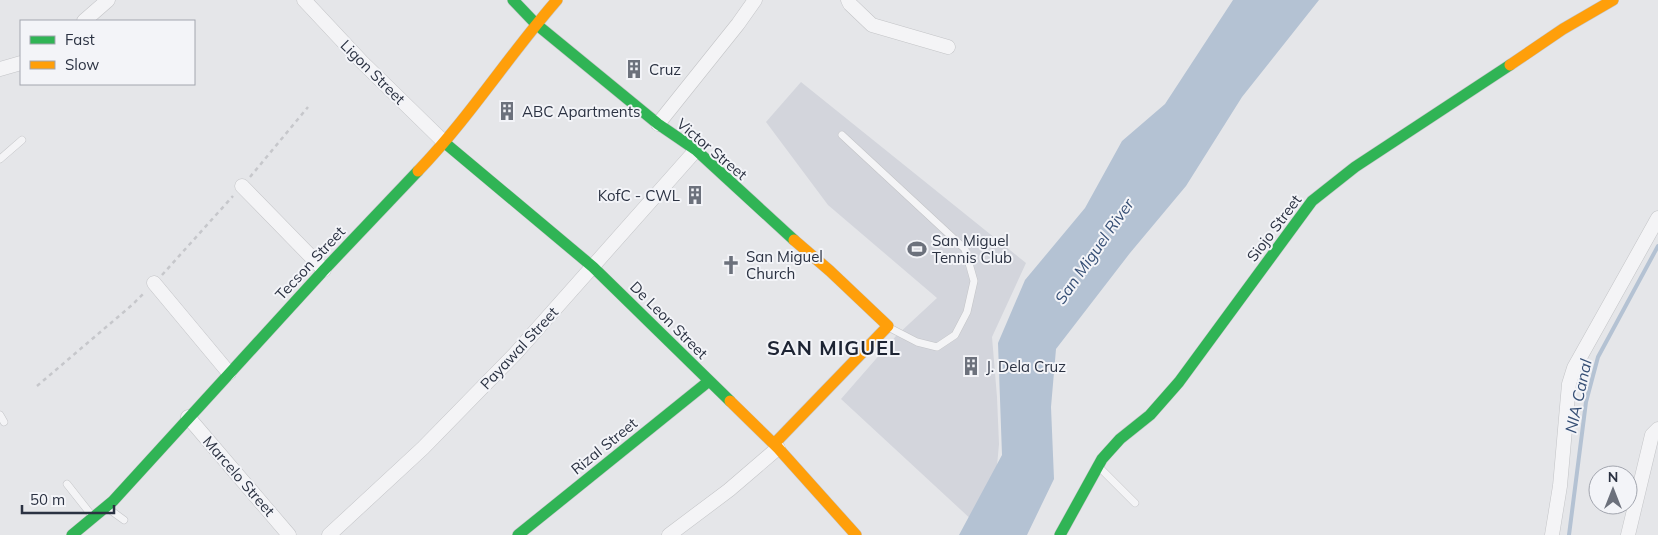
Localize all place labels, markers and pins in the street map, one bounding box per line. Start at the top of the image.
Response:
building icon: Cruz [623,58,645,80]
place label: Cruz [649,60,681,79]
building icon: ABC Apartments [496,100,518,122]
place label: ABC Apartments [522,102,640,121]
building icon: KofC - CWL [684,184,706,206]
place label: KofC - CWL [598,186,680,205]
place label: San Miguel Tennis Club [932,231,1012,267]
sports icon: San Miguel Tennis Club [906,238,928,260]
place label: San Miguel Church [746,247,823,283]
church icon: San Miguel Church [720,254,742,276]
building icon: J. Dela Cruz [960,355,982,377]
place label: J. Dela Cruz [986,357,1066,376]

